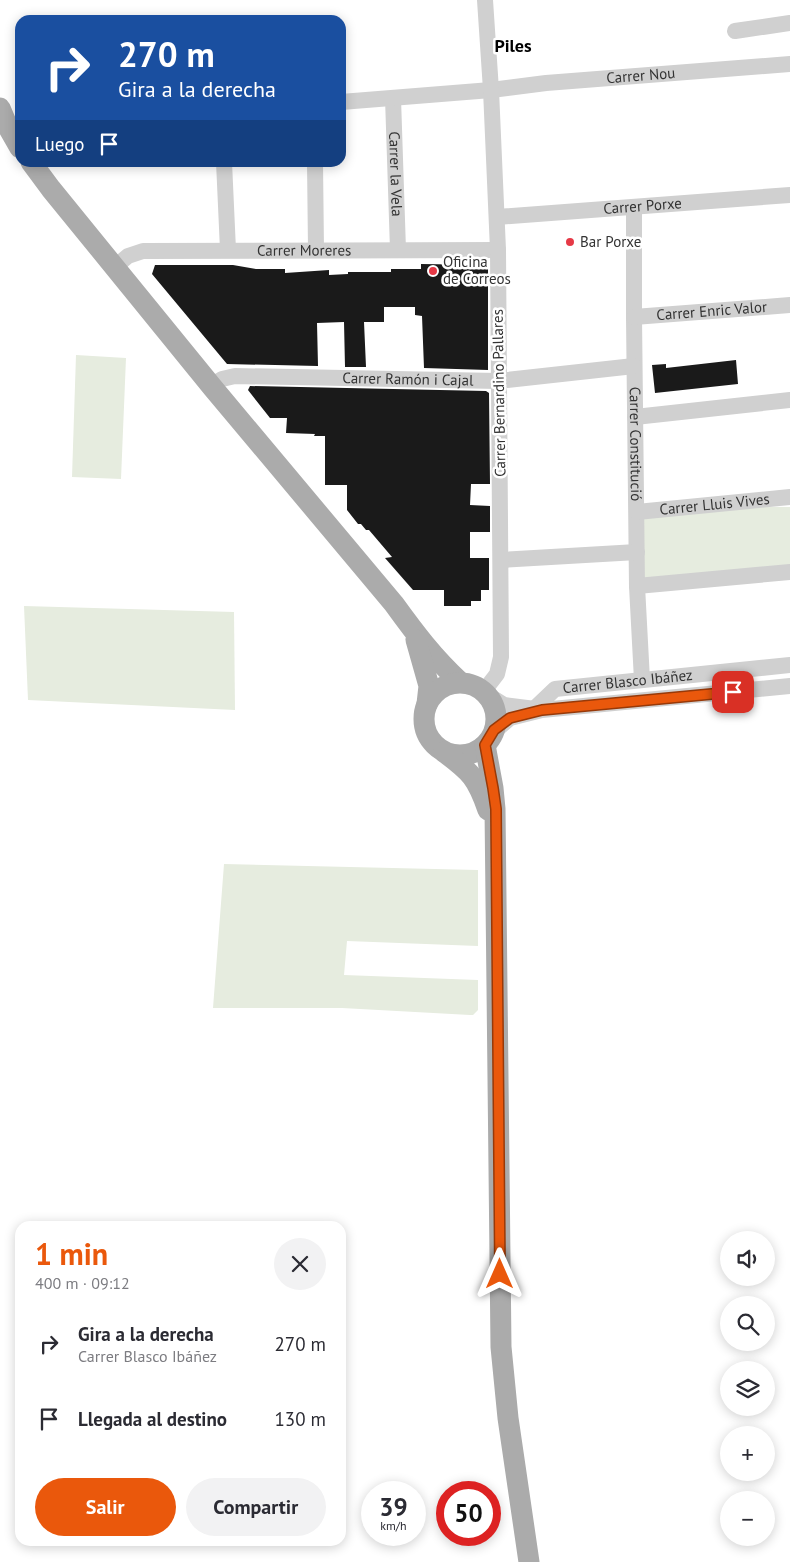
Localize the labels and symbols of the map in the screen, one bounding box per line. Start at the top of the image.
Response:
district label: Piles [494,34,532,57]
street label: Carrer Nou [606,63,676,87]
street label: Carrer la Vela [385,131,407,217]
street label: Carrer Porxe [603,193,683,218]
place label: Bar Porxe [580,232,641,251]
marker: Bar Porxe [564,236,576,248]
street label: Carrer Moreres [257,240,351,260]
place label: Oficina de Correos [443,252,511,288]
marker: Oficina de Correos [427,265,439,277]
street label: Carrer Enric Valor [656,297,768,324]
street label: Carrer Bernardino Pallares [488,309,509,477]
street label: Carrer Ramón i Cajal [342,368,474,390]
street label: Carrer Constitució [626,387,646,501]
street label: Carrer Lluis Vives [659,489,770,519]
street label: Carrer Blasco Ibáñez [562,665,693,697]
pin [712,671,754,713]
position arrow [473,1247,525,1299]
speed limit sign: 50 [436,1481,501,1546]

